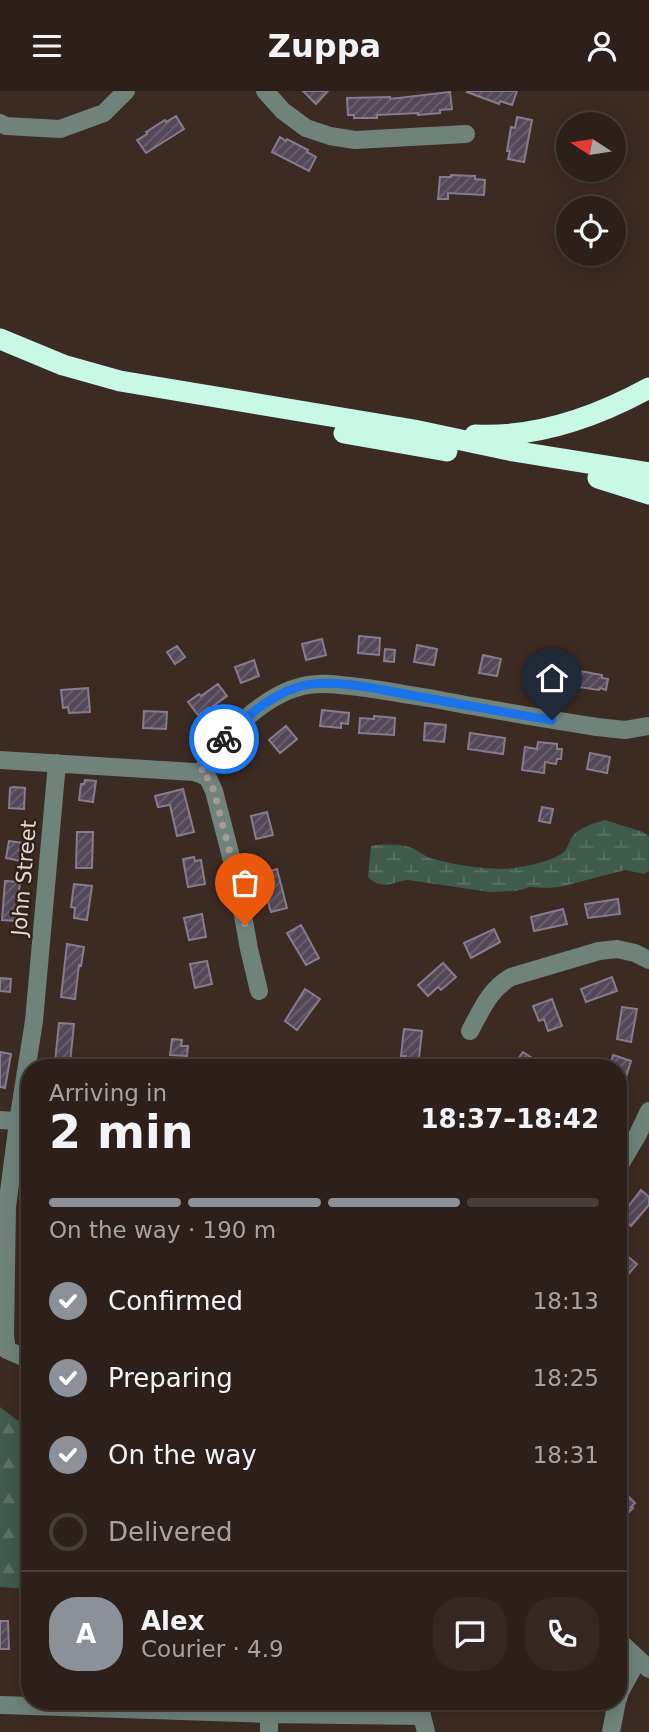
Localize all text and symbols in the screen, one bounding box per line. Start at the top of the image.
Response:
icon: menu [28,27,66,65]
text: Zuppa [268,27,381,65]
icon: person [583,27,621,65]
north arrow [556,112,626,182]
map controls [556,112,626,266]
button: locate [556,196,626,266]
pin [522,648,582,720]
icon: home [533,659,571,697]
courier [189,704,259,774]
icon: bike [205,720,243,758]
street label: John Street [7,819,41,939]
pin [215,853,275,925]
icon: bag [226,864,264,902]
text: Arriving in [49,1080,167,1106]
text: 18:37–18:42 [420,1104,599,1134]
text: 2 min [49,1105,193,1159]
text: On the way · 190 m [49,1217,276,1243]
icon: check [49,1282,87,1320]
text: Confirmed [108,1286,243,1316]
text: 18:13 [533,1288,599,1314]
icon: check [49,1359,87,1397]
text: Preparing [108,1363,233,1393]
text: 18:25 [533,1365,599,1391]
icon: check [49,1436,87,1474]
text: On the way [108,1440,257,1470]
text: 18:31 [533,1442,599,1468]
text: Delivered [108,1517,232,1547]
button: chat [433,1597,507,1671]
button: phone [525,1597,599,1671]
text: Alex [141,1606,204,1636]
text: A [76,1619,96,1649]
text: Courier · 4.9 [141,1636,284,1662]

